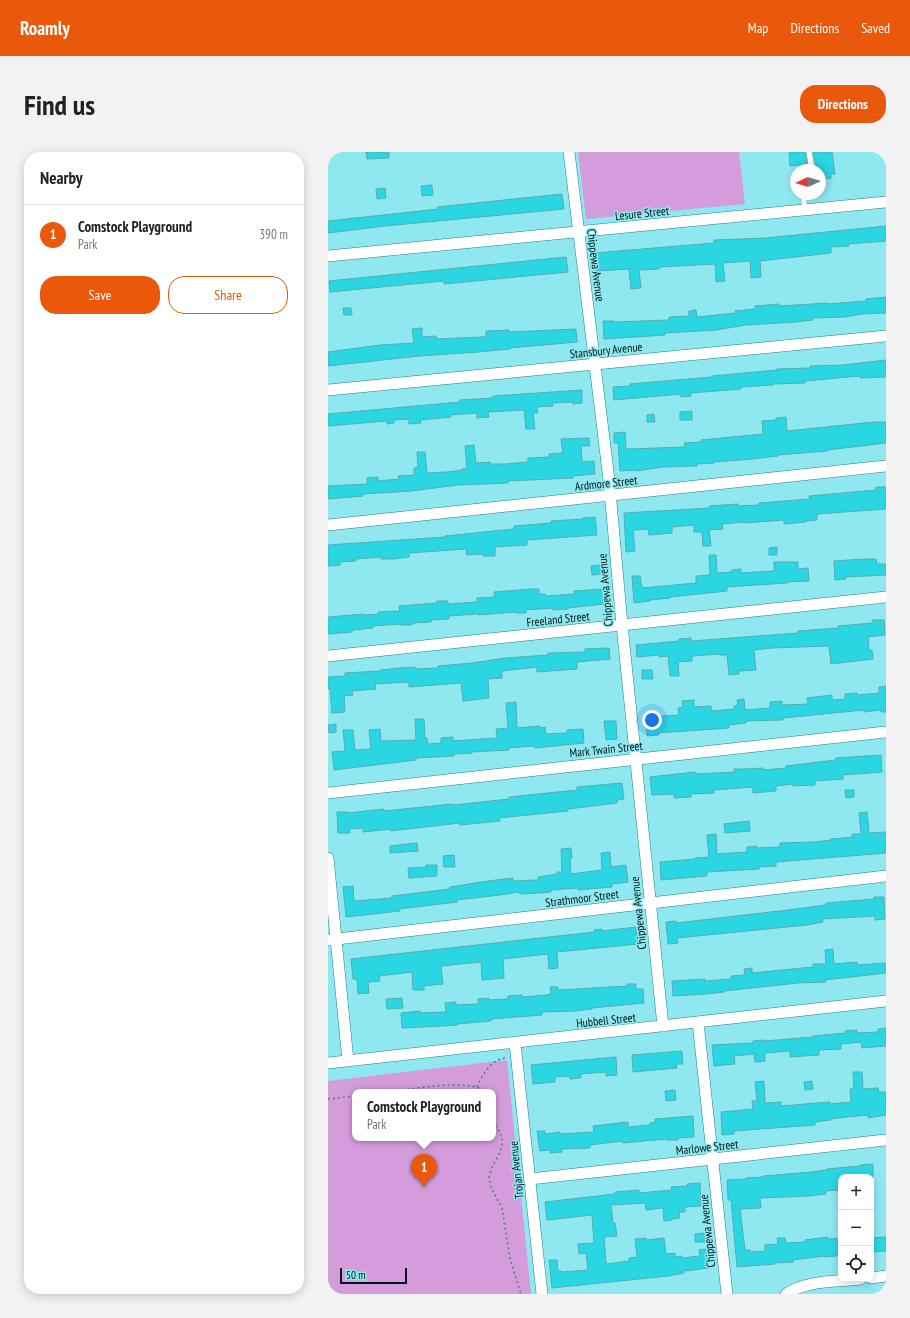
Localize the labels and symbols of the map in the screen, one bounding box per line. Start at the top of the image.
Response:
north arrow [790,164,826,200]
street label: Lesure Street [614,203,670,223]
street label: Chippewa Avenue [584,228,608,302]
street label: Stansbury Avenue [569,339,643,361]
street label: Ardmore Street [574,472,639,494]
street label: Chippewa Avenue [594,553,616,627]
street label: Freeland Street [526,608,591,630]
your location [642,710,662,730]
street label: Mark Twain Street [569,738,644,760]
street label: Chippewa Avenue [627,876,649,950]
street label: Strathmoor Street [544,886,620,910]
street label: Hubbell Street [575,1009,637,1031]
street label: Marlowe Street [675,1136,740,1158]
street label: Trojan Avenue [506,1140,526,1200]
pin: 1 [411,1154,437,1187]
street label: Chippewa Avenue [696,1194,718,1268]
scale bar [340,1266,407,1285]

